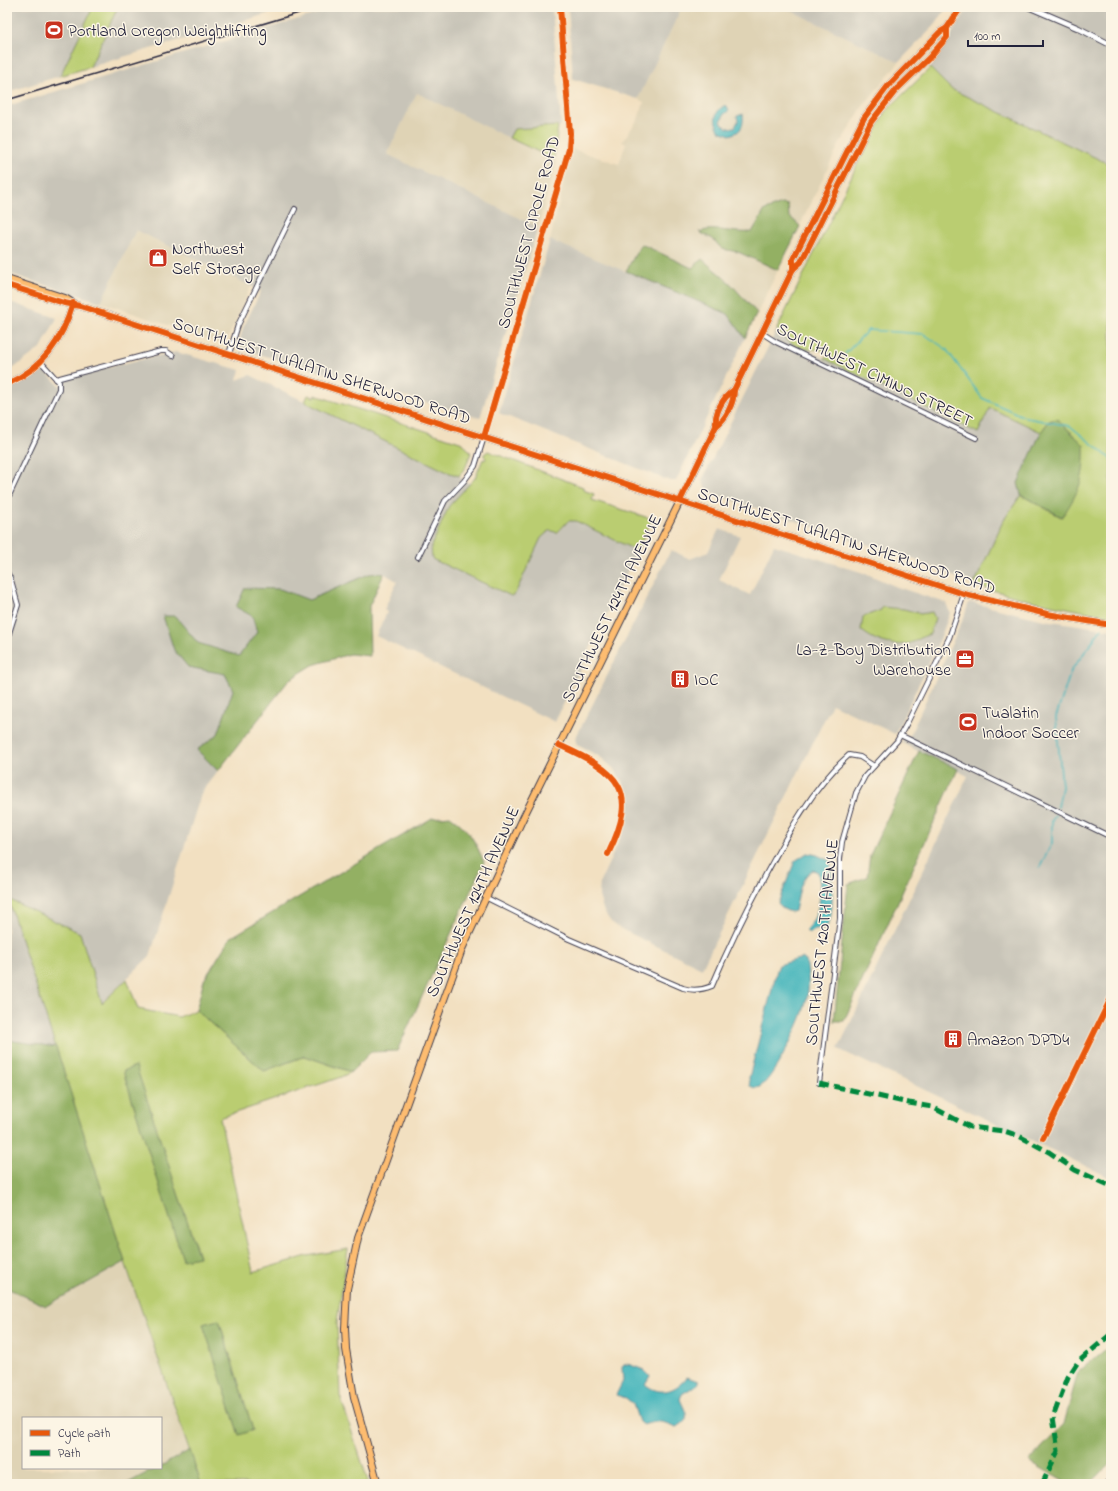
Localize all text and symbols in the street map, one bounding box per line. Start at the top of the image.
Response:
sports icon: Portland Oregon Weightlifting [43,19,65,41]
place label: Portland Oregon Weightlifting [68,19,267,46]
scale bar [968,22,1043,48]
text: 100 m [974,28,1001,46]
street label: SOUTHWEST CIPOLE ROAD [492,133,567,332]
place label: Northwest Self Storage [172,237,261,284]
shop icon: Northwest Self Storage [147,247,169,269]
street label: SOUTHWEST TUALATIN SHERWOOD ROAD [169,311,474,432]
street label: SOUTHWEST CIMINO STREET [772,317,977,434]
street label: SOUTHWEST TUALATIN SHERWOOD ROAD [694,481,999,602]
street label: SOUTHWEST 124TH AVENUE [556,510,669,707]
place label: La-Z-Boy Distribution Warehouse [796,638,951,683]
office icon: La-Z-Boy Distribution Warehouse [954,648,976,670]
building icon: IOC [669,668,691,690]
place label: IOC [694,668,719,693]
place label: Tualatin Indoor Soccer [982,701,1080,746]
sports icon: Tualatin Indoor Soccer [957,711,979,733]
street label: SOUTHWEST 124TH AVENUE [420,802,527,1001]
street label: SOUTHWEST 120TH AVENUE [799,838,846,1046]
building icon: Amazon DPD4 [942,1028,964,1050]
place label: Amazon DPD4 [967,1028,1069,1053]
legend [22,1417,162,1469]
text: Cycle path [58,1425,110,1444]
text: Path [58,1445,81,1463]

